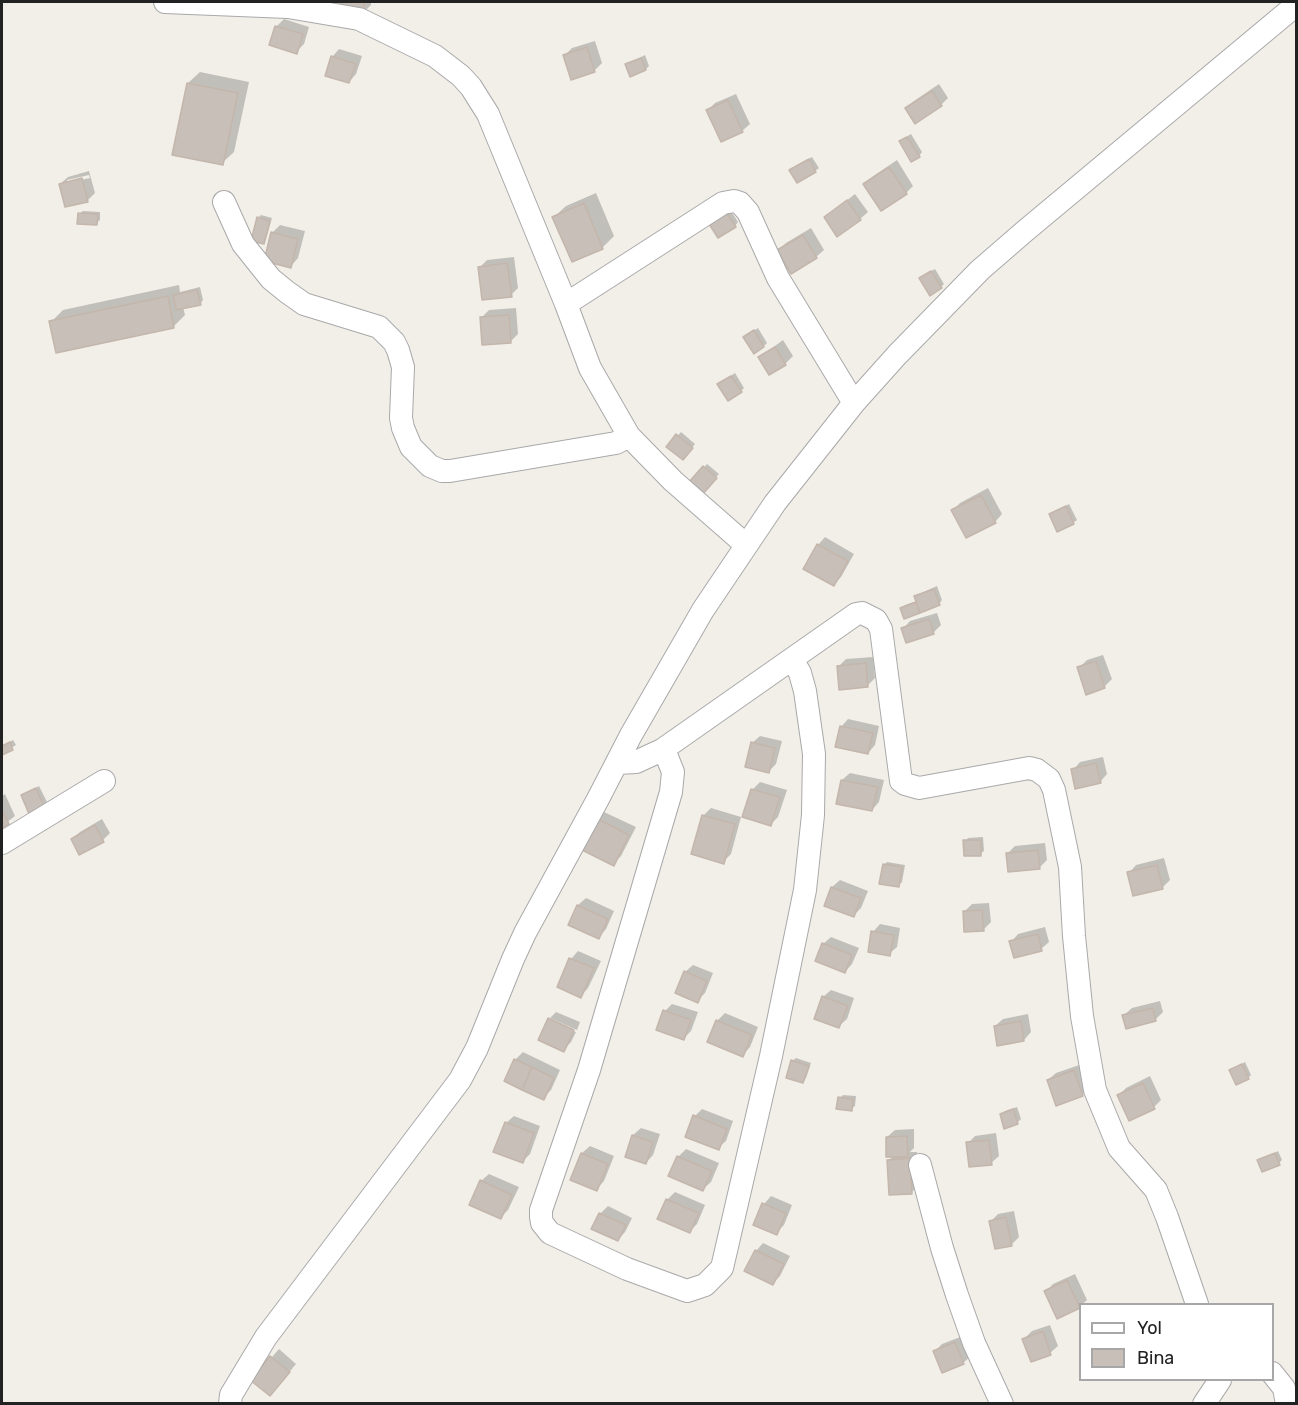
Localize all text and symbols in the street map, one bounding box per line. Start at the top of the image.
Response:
legend [1079,1303,1274,1381]
text: Yol [1137,1317,1162,1339]
text: Bina [1137,1347,1174,1369]

